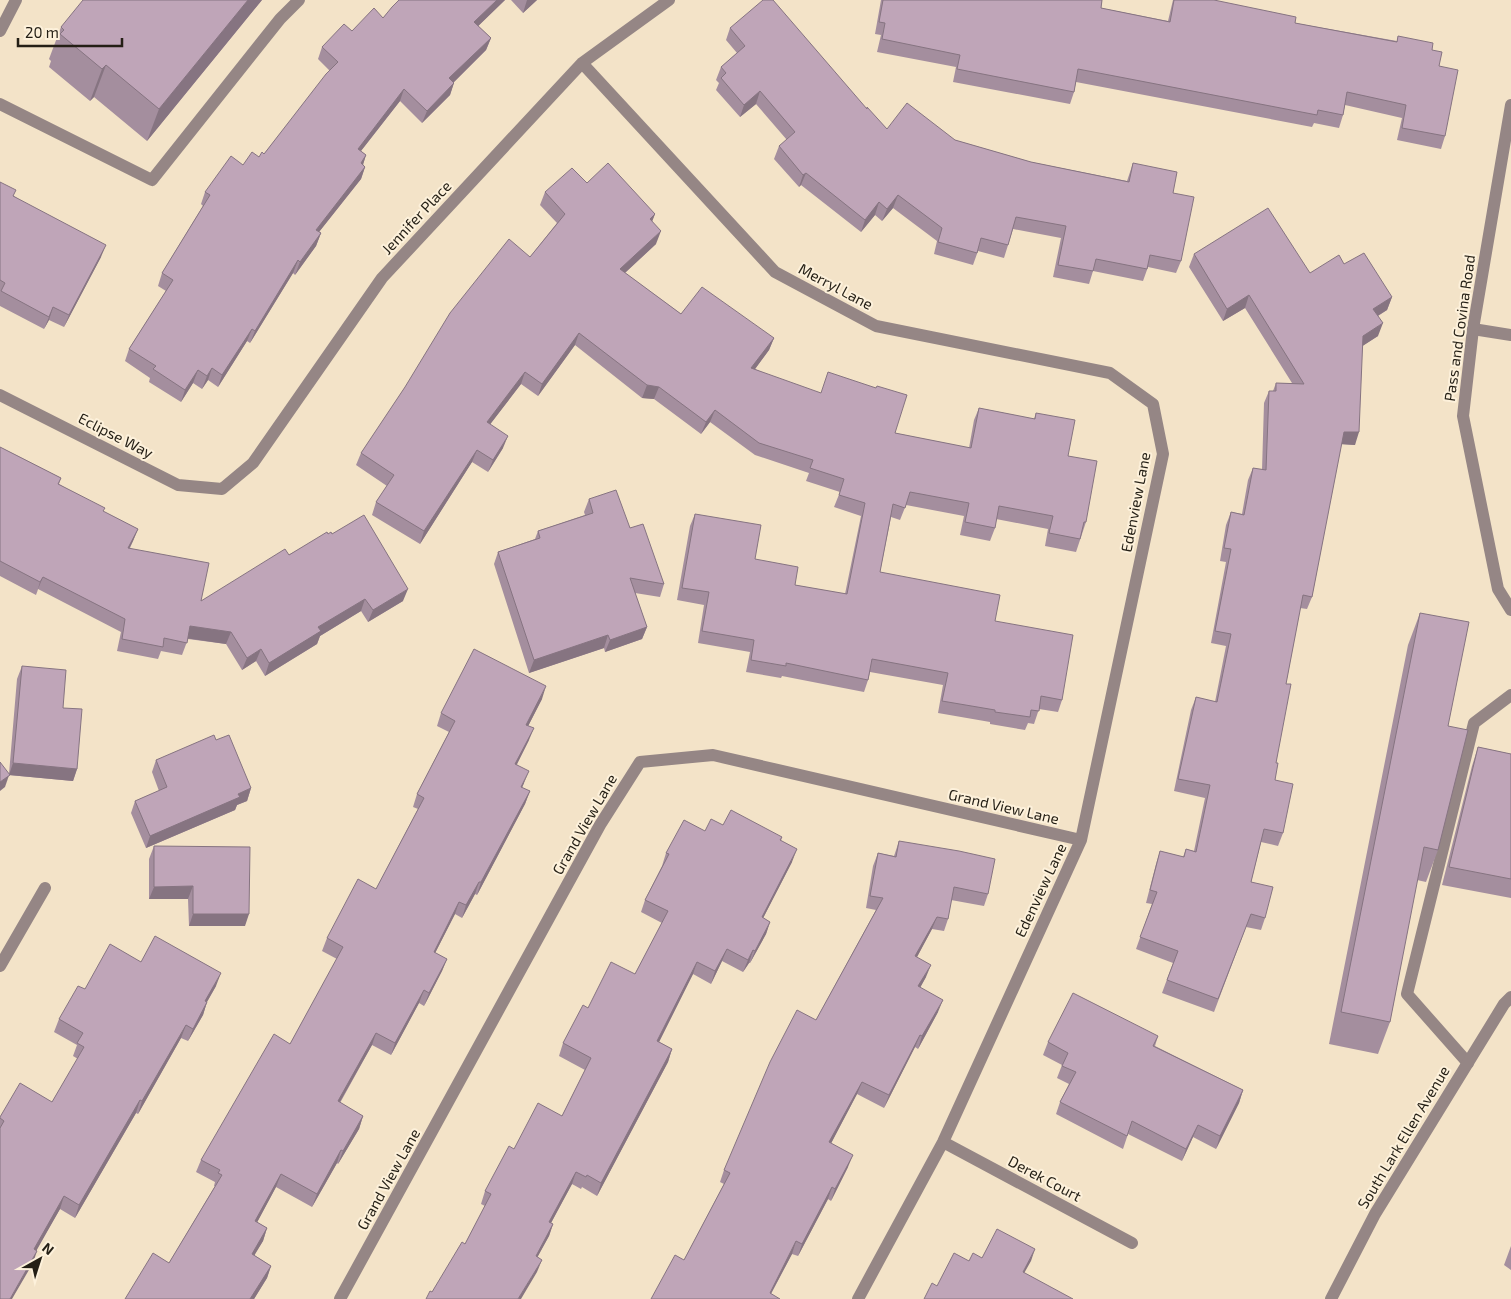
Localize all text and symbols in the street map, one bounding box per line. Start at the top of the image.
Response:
scale bar [18,15,121,47]
text: 20 m [25,23,59,41]
street label: Jennifer Place [377,177,455,257]
street label: Pass and Covina Road [1440,253,1478,403]
street label: Merryl Lane [796,259,876,313]
street label: Eclipse Way [76,408,157,462]
street label: Edenview Lane [1116,450,1154,554]
street label: Grand View Lane [548,771,620,877]
street label: Grand View Lane [947,785,1061,827]
street label: Edenview Lane [1010,840,1070,940]
street label: South Lark Ellen Avenue [1353,1062,1453,1212]
street label: Grand View Lane [353,1125,423,1233]
street label: Derek Court [1005,1151,1085,1205]
north arrow [15,1234,65,1284]
text: N [39,1239,58,1258]

